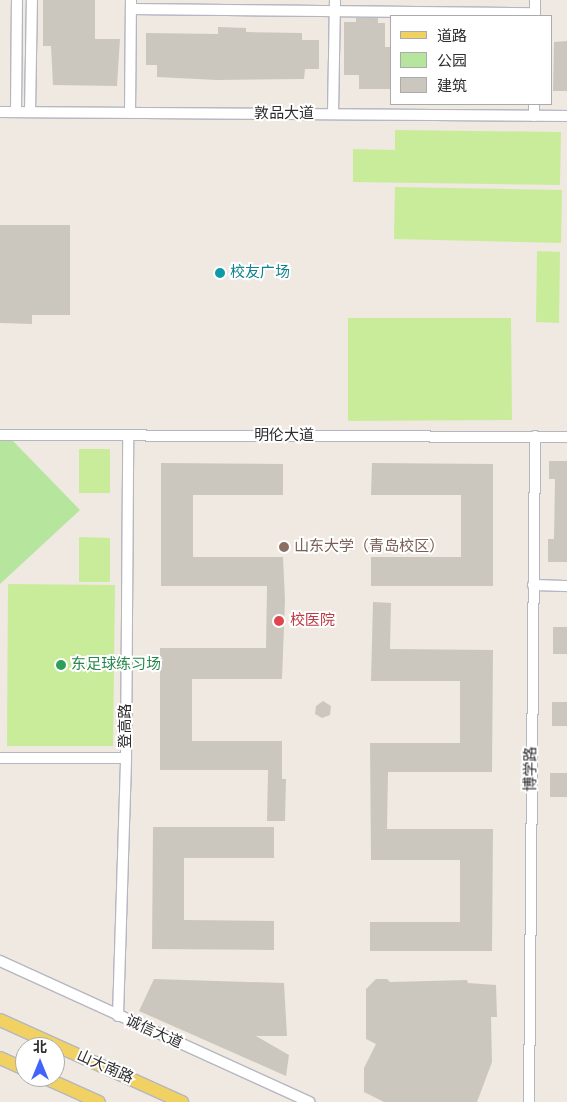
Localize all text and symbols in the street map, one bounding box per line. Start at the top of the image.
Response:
legend [390,15,552,105]
text: 道路 [437,27,467,46]
text: 公园 [437,52,467,71]
text: 建筑 [437,77,467,96]
street label: 敦品大道 [254,105,314,123]
place label: 校友广场 [230,264,290,282]
marker: 校友广场 [214,267,226,279]
street label: 明伦大道 [254,427,314,445]
place label: 山东大学（青岛校区） [294,538,444,556]
marker: 山东大学（青岛校区） [278,541,290,553]
place label: 校医院 [290,612,335,630]
marker: 校医院 [272,614,286,628]
place label: 东足球练习场 [71,656,161,674]
marker: 东足球练习场 [55,659,67,671]
street label: 登高路 [117,704,135,748]
street label: 博学路 [522,747,540,791]
street label: 诚信大道 [123,1012,185,1052]
north arrow [15,1037,65,1087]
text: 北 [33,1039,47,1056]
street label: 山大南路 [74,1047,136,1087]

